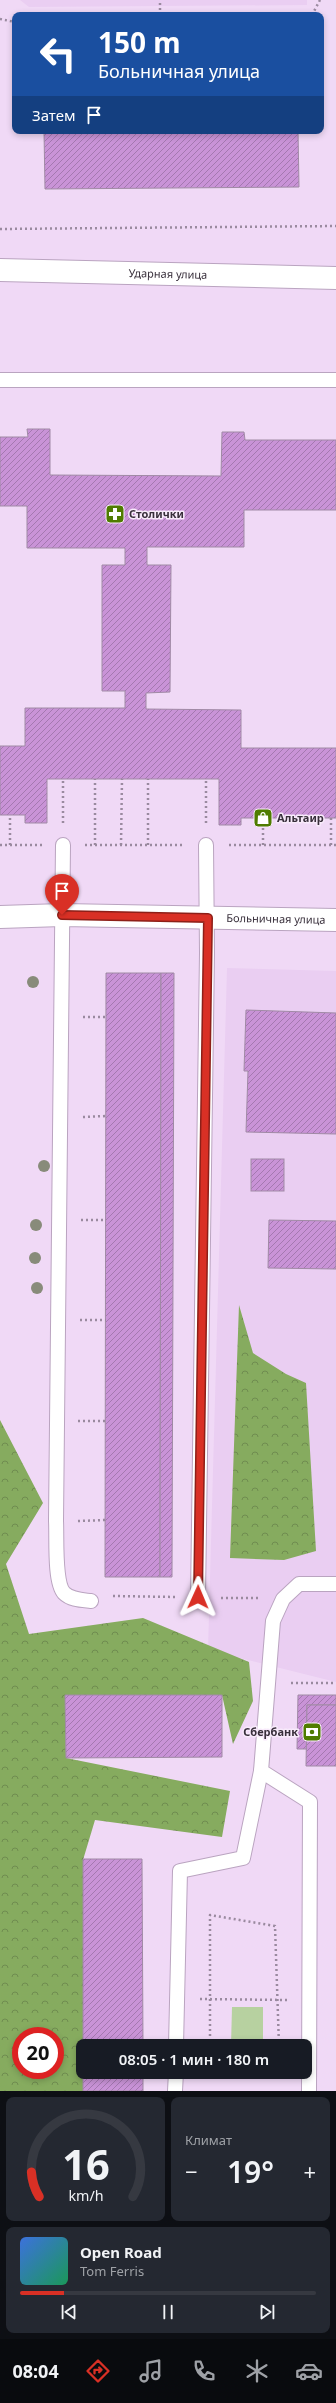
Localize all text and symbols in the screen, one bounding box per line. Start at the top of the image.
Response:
text: 150 m [98,23,181,61]
icon: left [32,28,84,80]
text: Больничная улица [98,59,260,83]
icon: arrive [83,104,105,126]
text: Затем [32,105,75,125]
street label: Ударная улица [129,265,207,282]
pharmacy icon: Столички [104,503,126,525]
place label: Столички [129,506,184,521]
shop icon: Альтаир [252,807,274,829]
place label: Альтаир [277,810,324,825]
pin [45,874,79,915]
icon: arrive [51,880,73,902]
street label: Больничная улица [226,910,326,927]
position arrow [177,1576,219,1618]
bank icon: Сбербанк [301,1721,323,1743]
place label: Сбербанк [243,1724,298,1739]
speed limit sign: 20 [12,2027,64,2079]
text: 08:05 · 1 мин · 180 m [119,2049,269,2069]
text: Климат [185,2131,232,2149]
text: 16 [62,2136,109,2192]
text: 19° [227,2151,274,2192]
text: − [185,2156,198,2186]
text: + [303,2156,316,2186]
text: km/h [68,2186,103,2205]
text: Open Road [80,2242,162,2262]
text: Tom Ferris [80,2262,144,2280]
icon: previous [58,2301,80,2323]
icon: pause [157,2301,179,2323]
icon: next [256,2301,278,2323]
icon: directions [84,2357,112,2385]
icon: music [137,2357,165,2385]
icon: phone [190,2357,218,2385]
icon: climate [243,2357,271,2385]
icon: car [295,2357,323,2385]
text: 08:04 [12,2359,59,2383]

